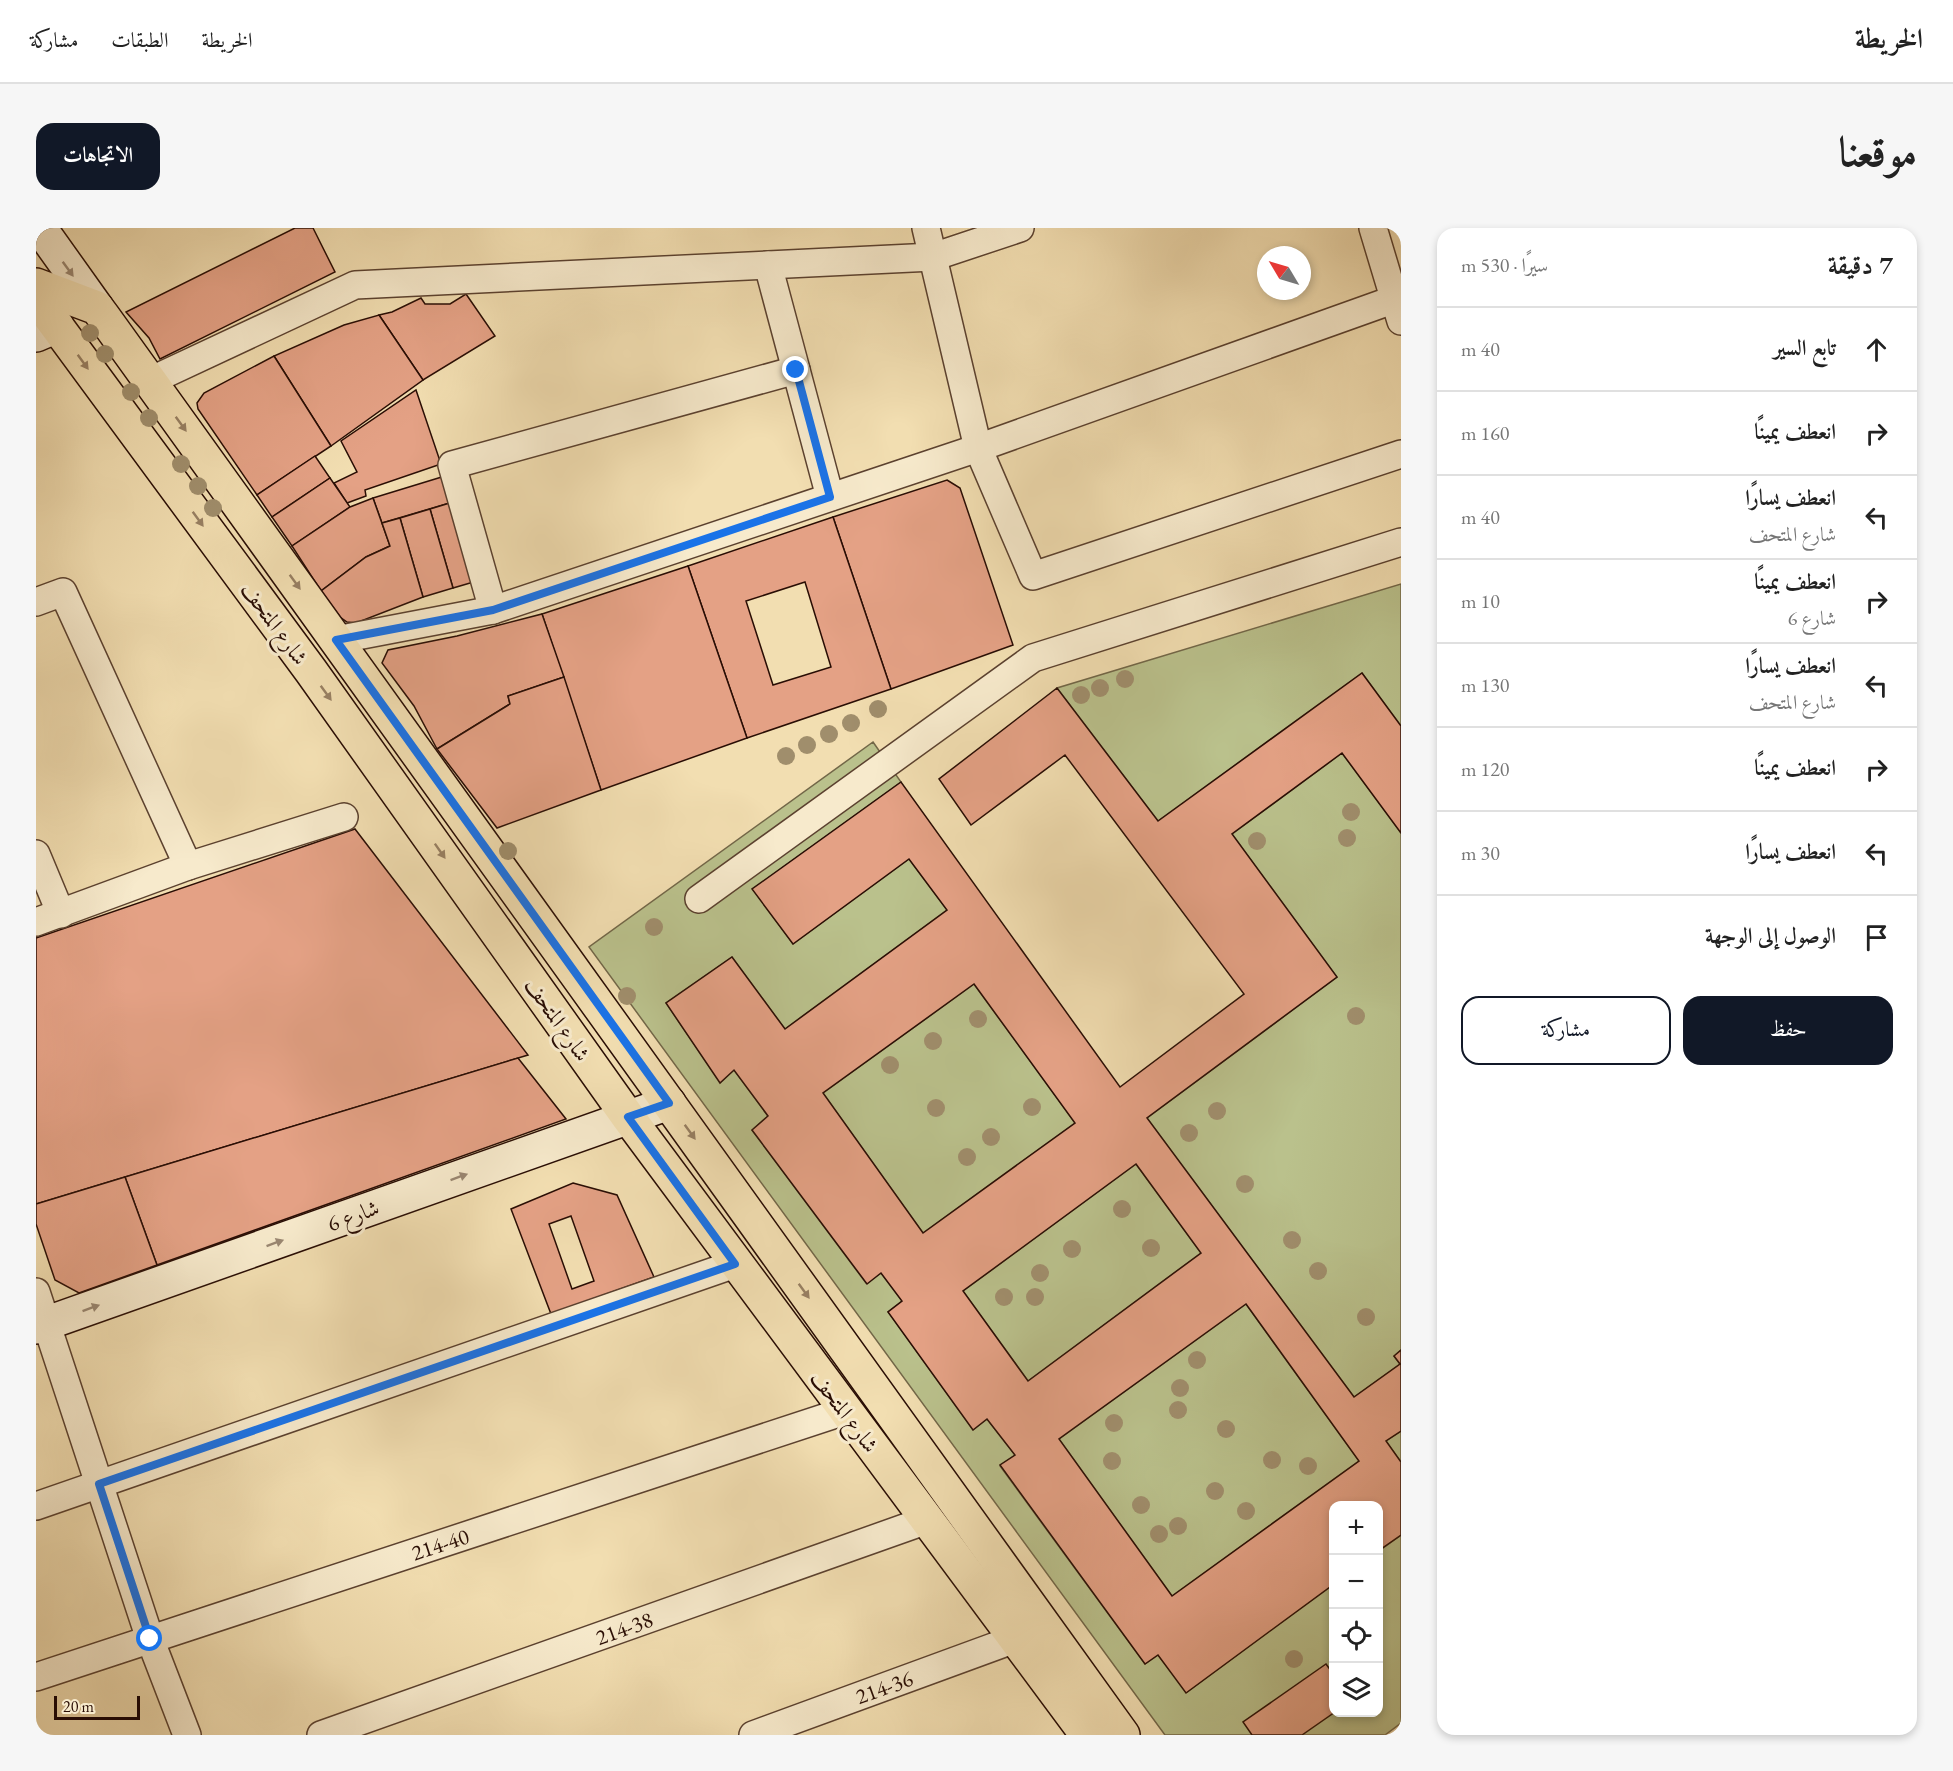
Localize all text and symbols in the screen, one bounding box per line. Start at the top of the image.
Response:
text: الخريطة [1855,20,1923,56]
text: مشاركة [30,26,78,53]
text: الطبقات [111,26,168,53]
text: الخريطة [201,26,253,53]
button: الاتجاهات [36,123,160,190]
text: موقعنا [1839,124,1917,179]
north arrow [1257,246,1311,300]
text: 7 دقيقة [1828,248,1893,282]
text: سيرًا · 530 m [1461,252,1548,278]
one-way arrow [62,260,74,276]
text: تابع السير [1773,333,1836,362]
icon: ahead [1860,333,1893,366]
text: 40 m [1461,336,1500,362]
one-way arrow [76,354,88,369]
route end [782,356,808,382]
one-way arrow [174,416,186,431]
text: انعطف يمينًا [1754,417,1836,446]
icon: right [1860,417,1893,450]
text: 160 m [1461,420,1509,446]
text: انعطف يسارًا [1745,483,1836,512]
icon: left [1860,501,1893,534]
text: 40 m [1461,504,1500,530]
one-way arrow [192,511,204,526]
text: شارع المتحف [1749,521,1836,547]
text: انعطف يمينًا [1754,567,1836,596]
one-way arrow [288,574,300,590]
street label: شارع المتحف [231,576,315,673]
icon: right [1860,585,1893,618]
text: 10 m [1461,588,1500,614]
text: شارع 6 [1788,605,1836,631]
text: انعطف يسارًا [1745,651,1836,680]
icon: left [1860,669,1893,702]
text: 130 m [1461,672,1509,698]
one-way arrow [320,685,332,700]
text: شارع المتحف [1749,689,1836,715]
text: انعطف يمينًا [1754,753,1836,782]
icon: right [1860,753,1893,786]
text: 120 m [1461,756,1509,782]
text: انعطف يسارًا [1745,837,1836,866]
icon: left [1860,837,1893,870]
text: 30 m [1461,840,1500,866]
one-way arrow [434,843,446,859]
text: الوصول إلى الوجهة [1705,921,1836,950]
icon: arrive [1860,921,1893,954]
street label: شارع المتحف [515,972,597,1069]
button: مشاركة [1461,996,1671,1065]
button: حفظ [1683,996,1893,1065]
one-way arrow [684,1125,696,1140]
one-way arrow [450,1172,468,1182]
street label: شارع 6 [323,1193,384,1242]
one-way arrow [266,1237,284,1247]
one-way arrow [798,1282,810,1298]
one-way arrow [82,1302,100,1312]
street label: شارع المتحف [801,1364,885,1461]
map controls [1329,1501,1383,1717]
button: + [1329,1501,1383,1555]
street label: 214-40 [408,1521,473,1567]
button: − [1329,1555,1383,1609]
street label: 214-38 [592,1605,657,1652]
button: locate [1329,1609,1383,1663]
route start [136,1625,162,1651]
button: layers [1329,1663,1383,1717]
street label: 214-36 [852,1664,917,1711]
scale bar [54,1693,140,1720]
text: 20 m [63,1696,94,1717]

